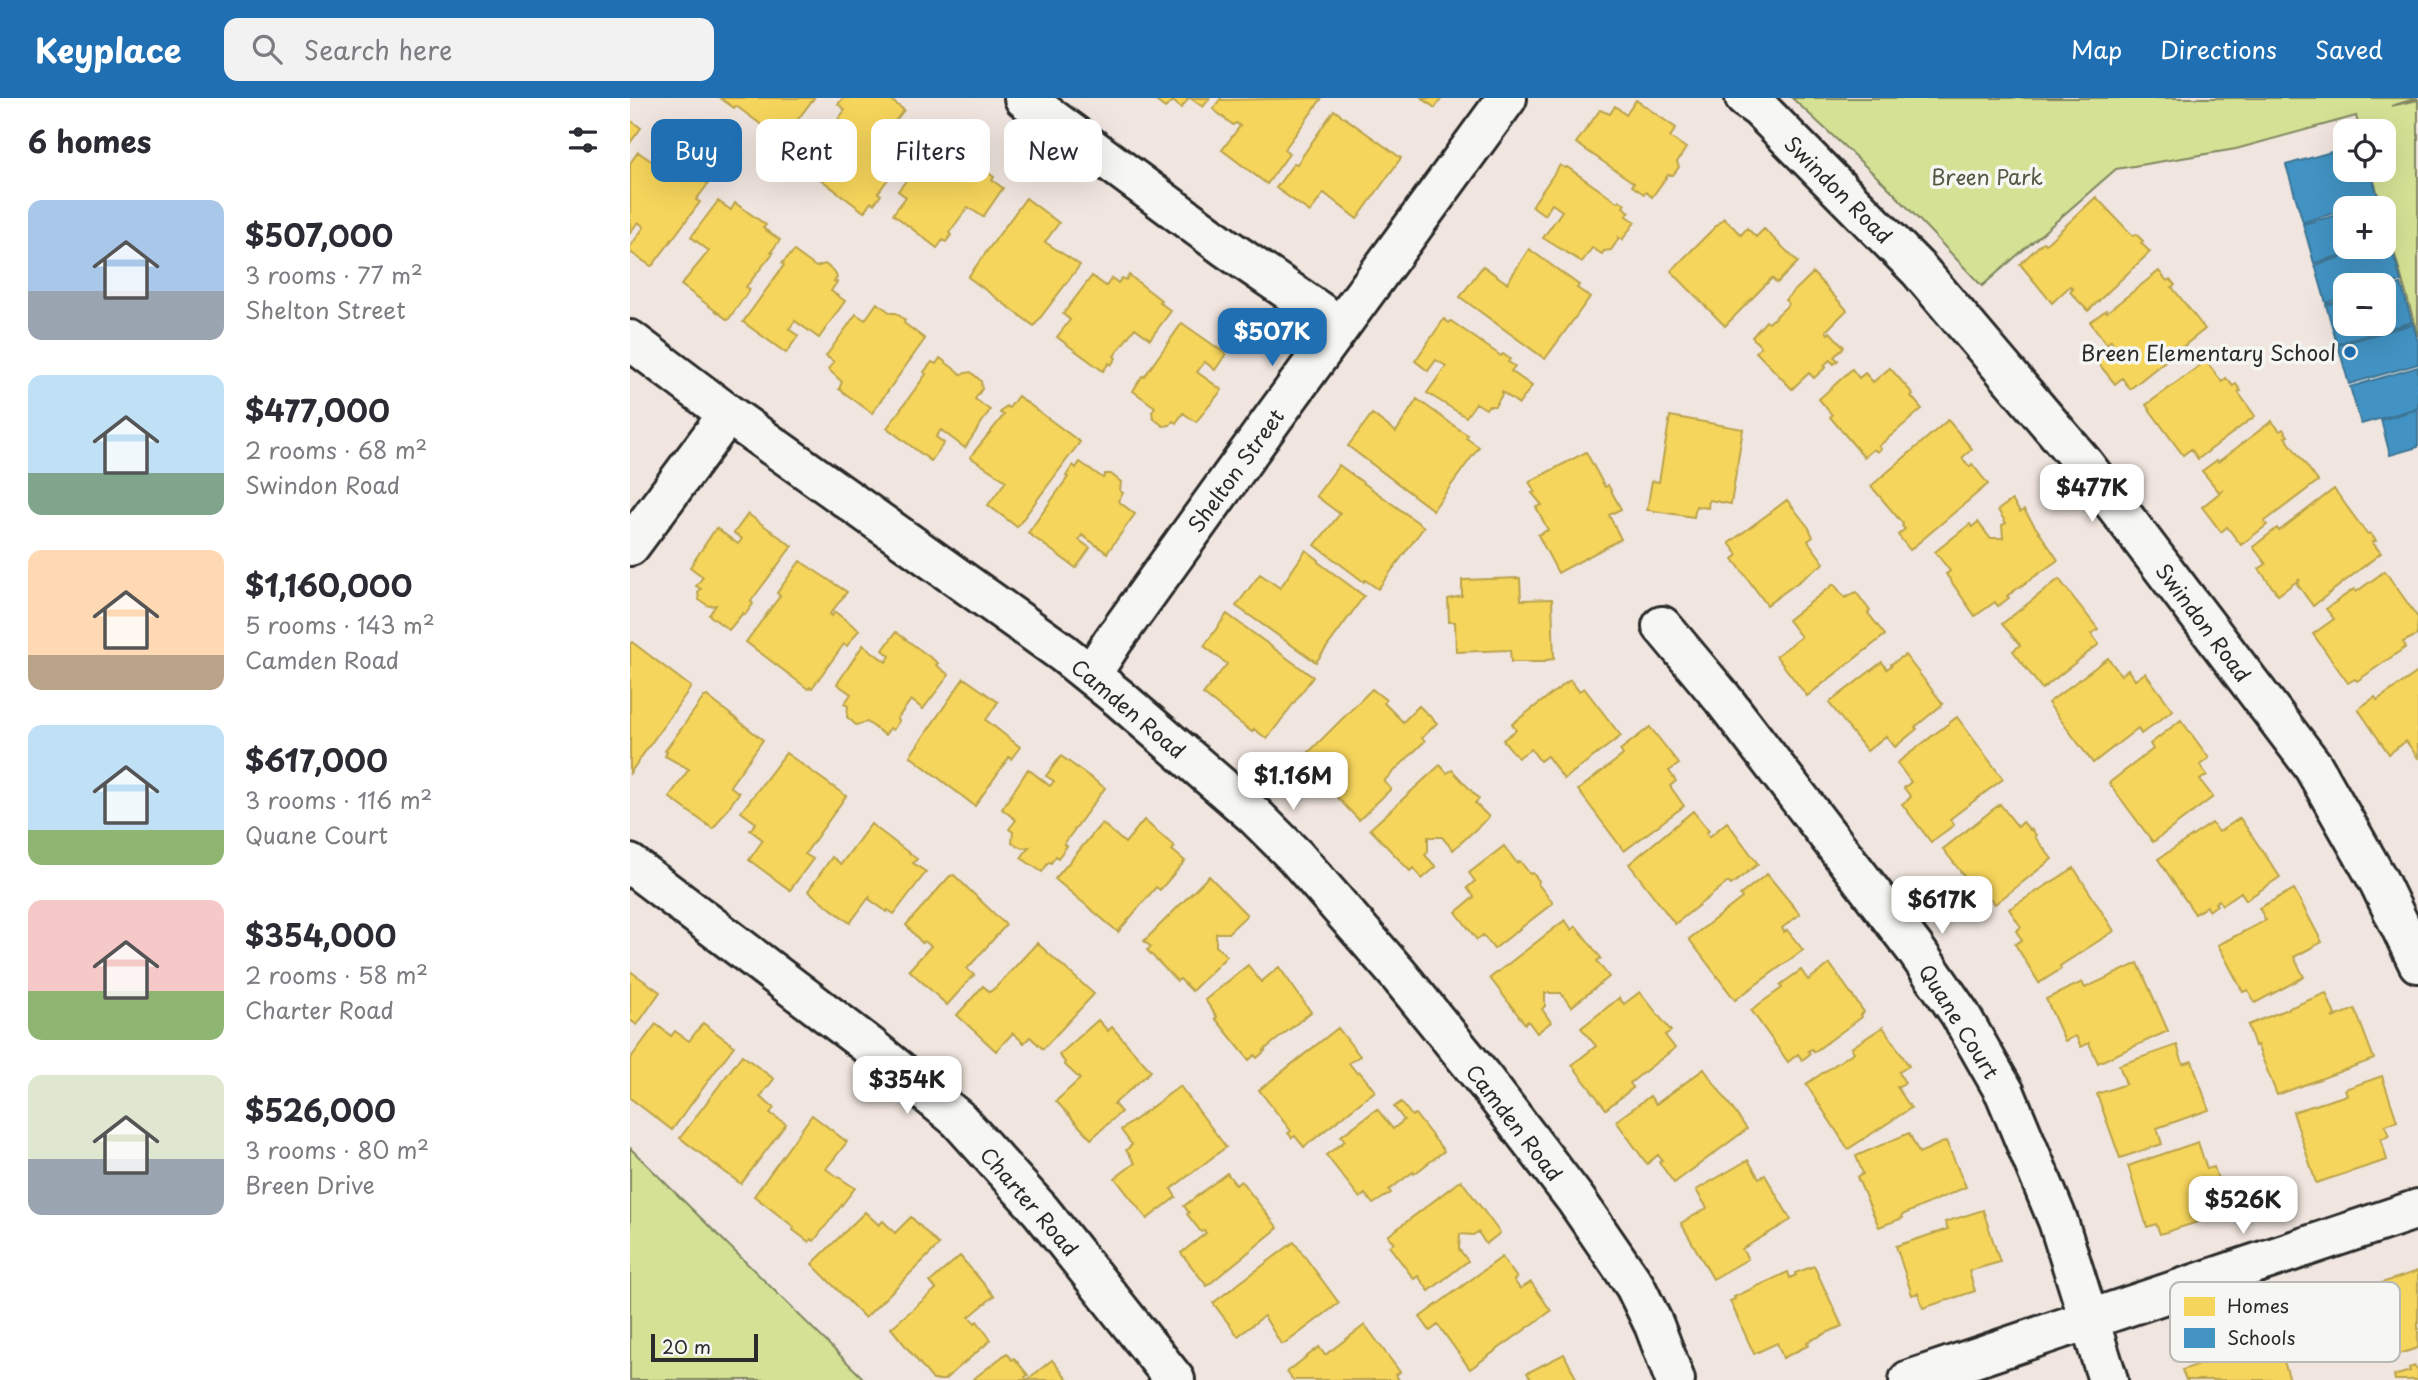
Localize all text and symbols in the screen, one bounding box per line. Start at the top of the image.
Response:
search box [224,18,714,81]
text: Keyplace [35,24,182,74]
icon: search [248,30,286,68]
text: Search here [304,30,452,69]
text: Map [2071,31,2122,67]
text: Directions [2160,31,2277,67]
text: Saved [2315,31,2383,67]
text: 6 homes [28,118,151,163]
chip: Buy [651,119,742,182]
chip: Rent [756,119,857,182]
chip: Filters [871,119,990,182]
chip: New [1004,119,1102,182]
map controls [2333,119,2396,336]
button: locate [2333,119,2396,182]
icon: filters [564,121,602,159]
street label: Swindon Road [1778,128,1900,250]
park label: Breen Park [1931,160,2043,192]
button: + [2333,196,2396,259]
text: $507,000 [245,212,393,257]
icon: home [84,228,168,312]
text: 3 rooms · 77 m² [245,257,423,292]
button: − [2333,273,2396,336]
text: Shelton Street [245,292,406,327]
pin: $507K [1223,308,1321,368]
text: $507K [1234,313,1310,348]
place label: Breen Elementary School [2081,336,2336,368]
marker: Breen Elementary School [2342,344,2358,360]
text: $477,000 [245,387,390,432]
street label: Shelton Street [1179,401,1291,539]
icon: home [84,403,168,487]
text: 2 rooms · 68 m² [245,432,427,467]
pin: $477K [2043,464,2141,524]
text: Swindon Road [245,467,400,502]
text: $477K [2056,469,2128,504]
street label: Swindon Road [2149,556,2259,688]
text: $1,160,000 [245,562,412,607]
icon: home [84,578,168,662]
text: 5 rooms · 143 m² [245,607,435,642]
text: Camden Road [245,642,399,677]
street label: Camden Road [1065,650,1193,766]
text: $617,000 [245,737,388,782]
pin: $1.16M [1236,752,1350,812]
icon: home [84,753,168,837]
text: $1.16M [1254,757,1332,792]
text: 3 rooms · 116 m² [245,782,432,817]
text: Quane Court [245,817,388,852]
pin: $617K [1893,876,1991,936]
text: $617K [1907,881,1977,916]
text: $354,000 [245,912,396,957]
icon: home [84,928,168,1012]
text: 2 rooms · 58 m² [245,957,428,992]
street label: Quane Court [1912,957,2008,1085]
text: Charter Road [245,992,394,1027]
pin: $354K [858,1056,956,1116]
street label: Camden Road [1459,1057,1571,1187]
text: $354K [869,1061,945,1096]
text: $526,000 [245,1087,396,1132]
icon: home [84,1103,168,1187]
text: 3 rooms · 80 m² [245,1132,429,1167]
street label: Charter Road [973,1139,1087,1263]
text: Breen Drive [245,1167,375,1202]
pin: $526K [2194,1176,2292,1236]
text: $526K [2205,1181,2281,1216]
legend [2170,1282,2400,1362]
text: Homes [2227,1291,2289,1319]
text: Schools [2227,1323,2295,1351]
scale bar [651,1331,758,1363]
text: 20 m [662,1332,711,1360]

